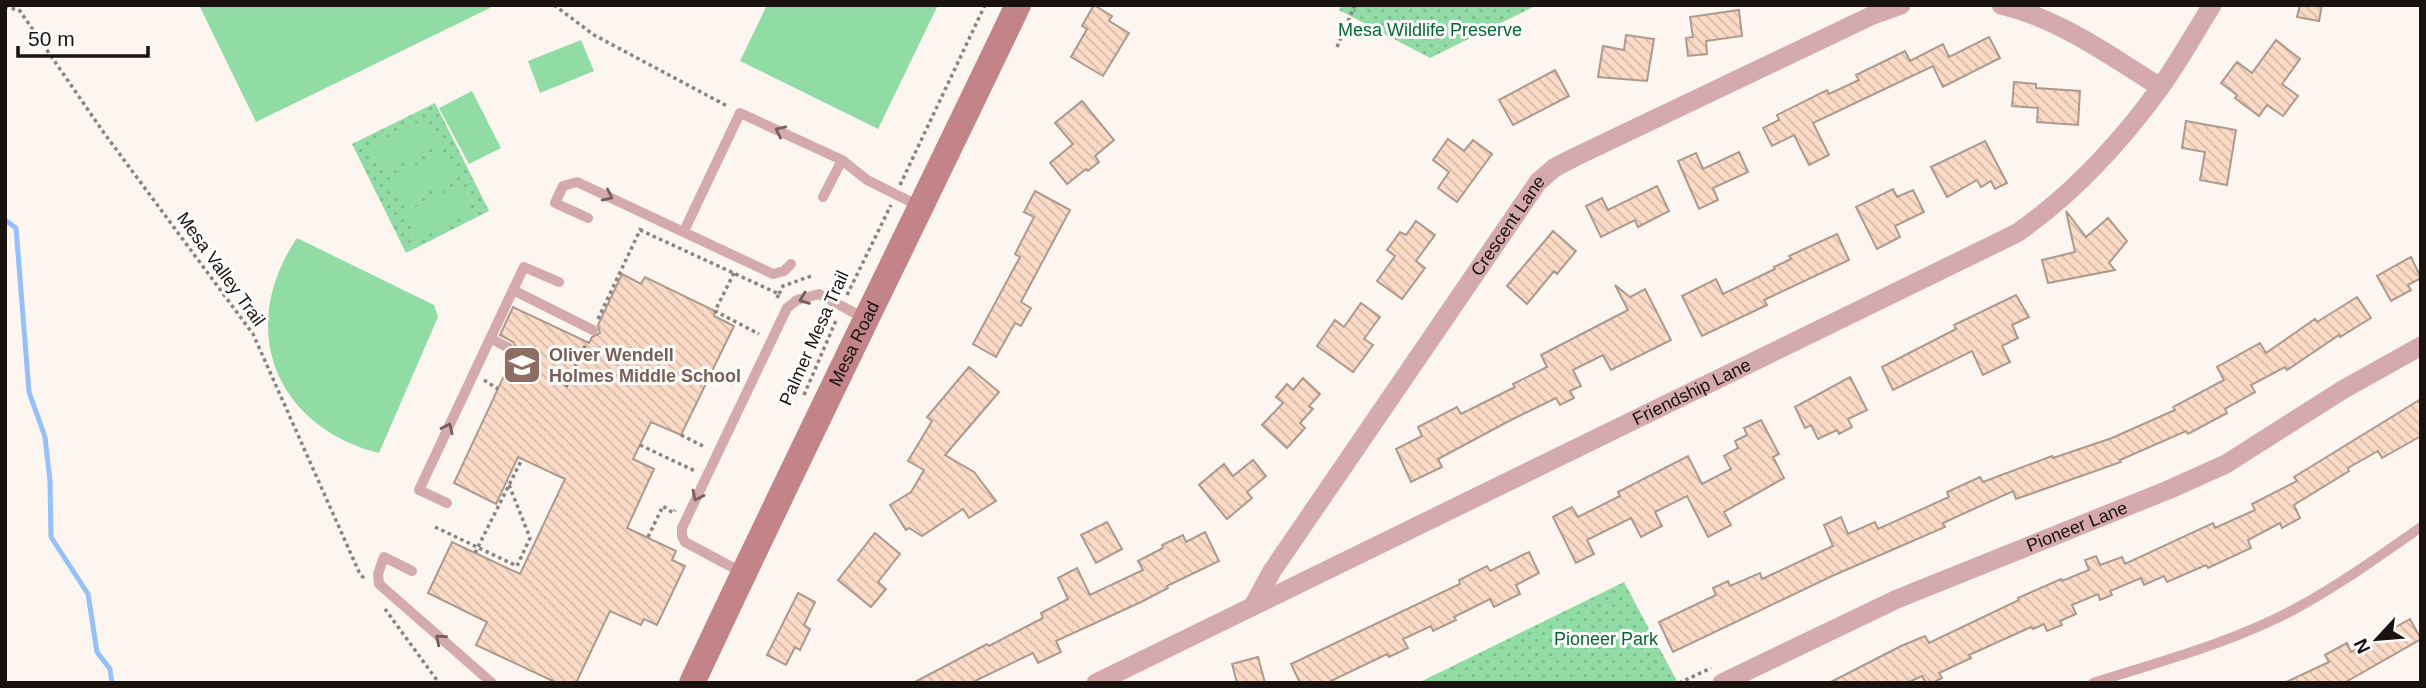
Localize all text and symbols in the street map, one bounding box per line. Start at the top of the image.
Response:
scale bar [18,14,147,58]
park label: Mesa Wildlife Preserve [1338,20,1522,40]
text: 50 m [28,27,75,50]
one-way arrow [775,125,787,139]
street label: Crescent Lane [1467,171,1549,280]
one-way arrow [601,188,613,202]
street label: Mesa Valley Trail [173,208,269,330]
street label: Palmer Mesa Trail [775,268,853,408]
one-way arrow [799,291,811,305]
street label: Mesa Road [825,298,883,390]
school or university icon: Oliver Wendell Holmes Middle School [501,344,543,386]
place label: Oliver Wendell Holmes Middle School [549,345,741,386]
street label: Friendship Lane [1629,355,1754,429]
one-way arrow [439,423,453,435]
one-way arrow [692,489,706,501]
street label: Pioneer Lane [2023,497,2130,556]
north arrow [2342,604,2412,674]
park label: Pioneer Park [1554,629,1659,649]
one-way arrow [435,634,448,647]
text: N [2350,635,2375,657]

